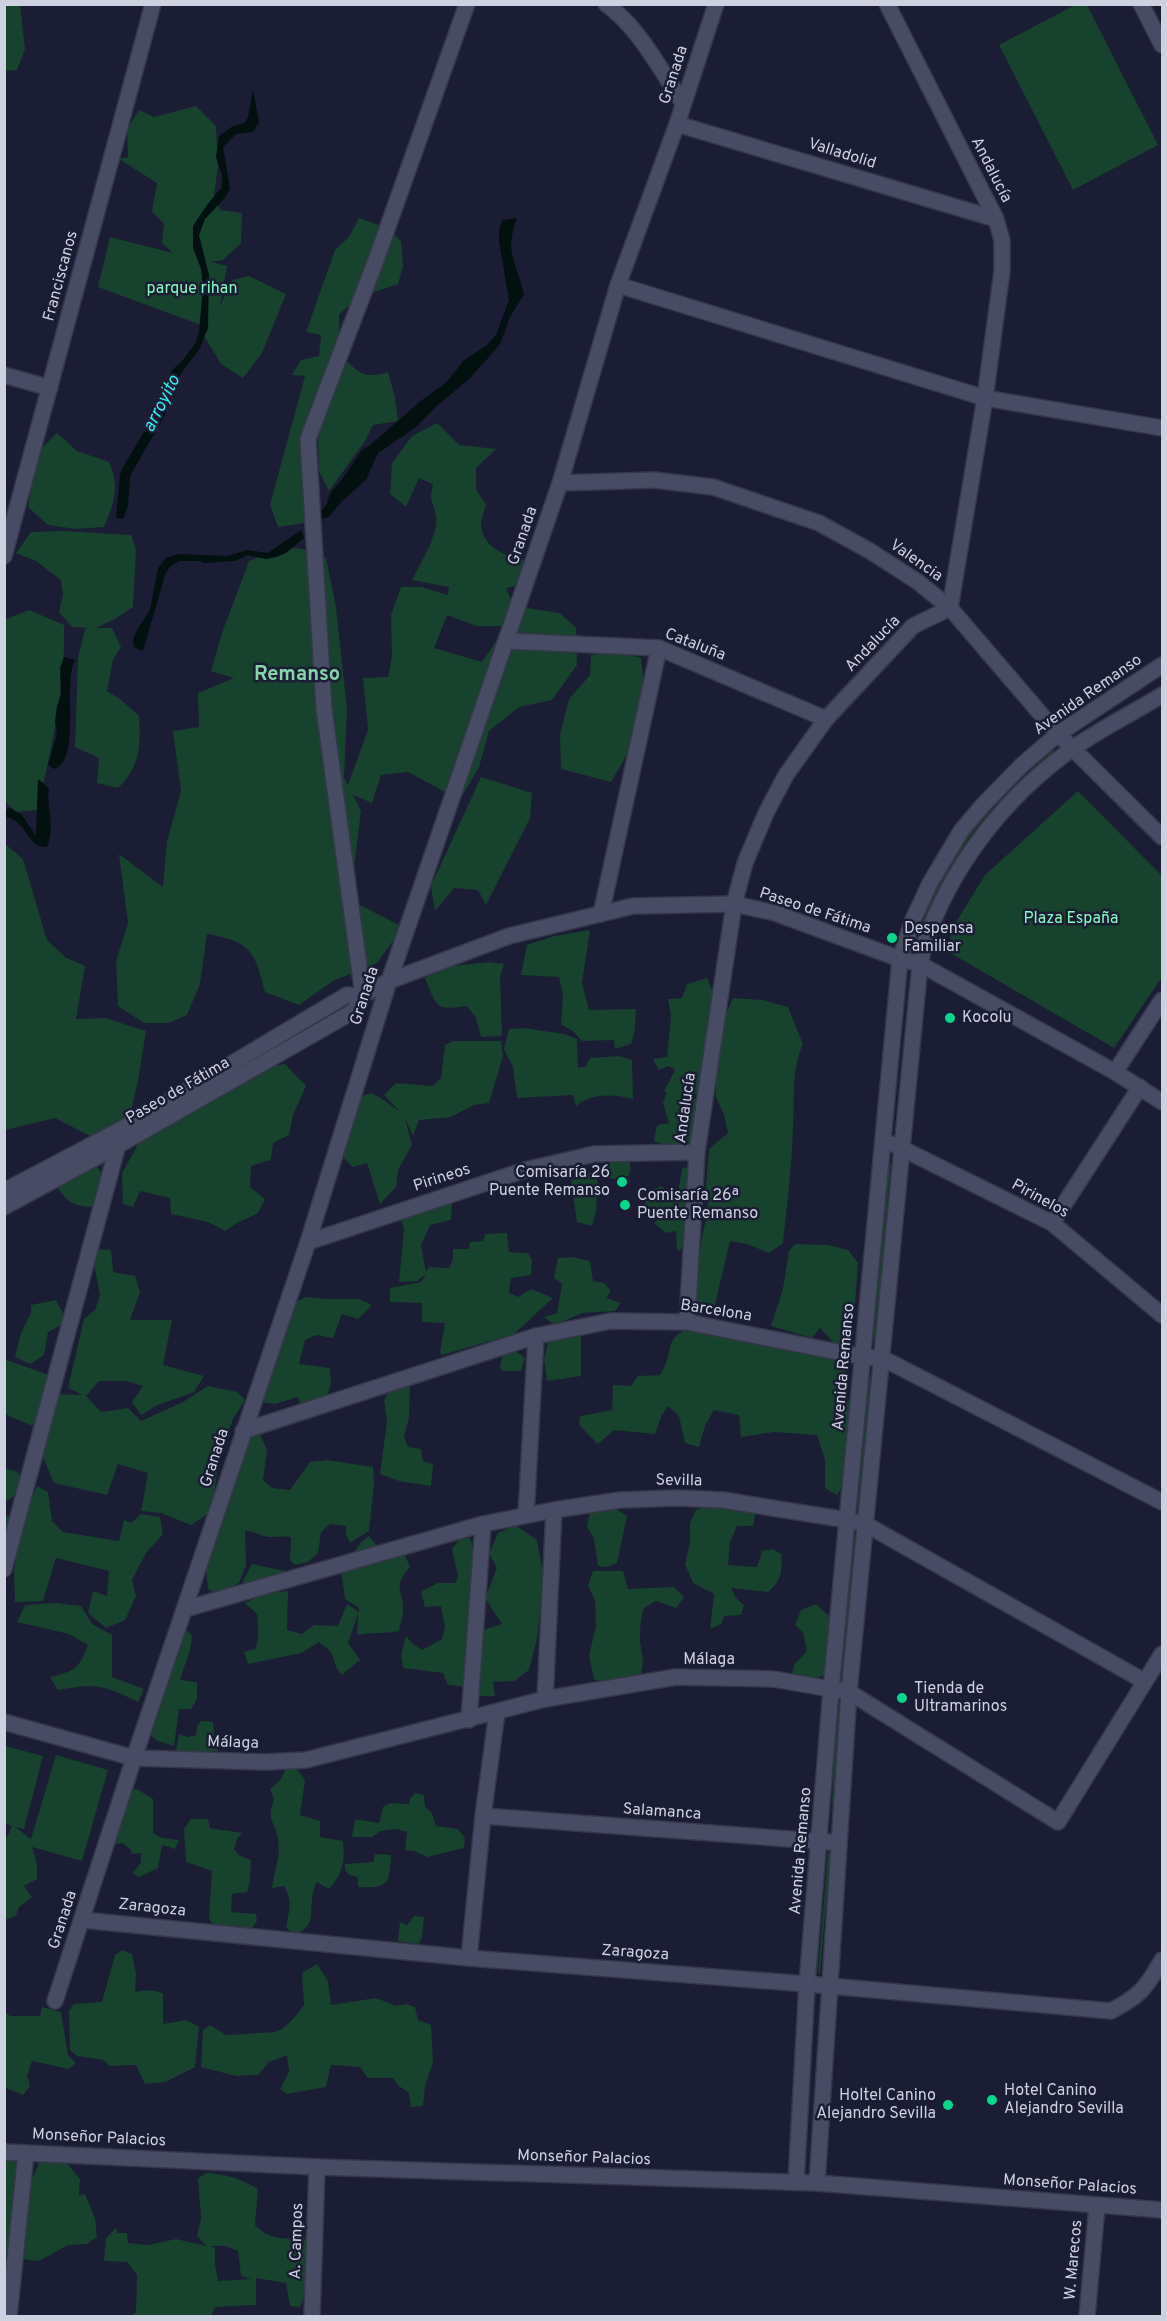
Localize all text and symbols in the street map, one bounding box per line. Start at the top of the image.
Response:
street label: Granada [655,43,693,107]
street label: Valladolid [806,134,878,174]
street label: Andalucía [966,134,1016,206]
street label: Franciscanos [39,229,83,323]
park label: parque rihan [147,279,237,299]
water label: arroyito [138,371,186,436]
street label: Granada [504,504,542,568]
street label: Valencia [886,535,946,587]
street label: Andalucía [841,611,905,677]
street label: Cataluña [662,624,728,666]
street label: Avenida Remanso [1030,650,1146,740]
district label: Remanso [254,662,340,688]
street label: Paseo de Fátima [757,883,873,939]
park label: Plaza España [1023,909,1119,929]
place label: Despensa Familiar [904,919,974,957]
marker: Despensa Familiar [885,931,899,945]
street label: Granada [346,964,384,1028]
place label: Kocolu [962,1008,1012,1028]
marker: Kocolu [943,1011,957,1025]
street label: Paseo de Fátima [123,1053,233,1129]
street label: Andalucía [671,1071,701,1145]
street label: Pirineos [411,1159,473,1197]
place label: Comisaría 26 Puente Remanso [489,1163,610,1201]
marker: Comisaría 26 Puente Remanso [615,1175,629,1189]
street label: Pirinelos [1008,1175,1072,1223]
place label: Comisaría 26ª Puente Remanso [637,1186,758,1224]
marker: Comisaría 26ª Puente Remanso [618,1198,632,1212]
street label: Barcelona [679,1295,753,1327]
street label: Avenida Remanso [828,1302,860,1431]
street label: Granada [196,1426,234,1490]
street label: Sevilla [656,1471,702,1491]
street label: Málaga [683,1650,735,1670]
place label: Tienda de Ultramarinos [914,1679,1007,1717]
marker: Tienda de Ultramarinos [895,1691,909,1705]
street label: Málaga [207,1732,259,1754]
street label: Avenida Remanso [785,1786,817,1915]
street label: Salamanca [622,1799,702,1825]
street label: Granada [44,1888,82,1952]
street label: Zaragoza [117,1895,187,1921]
street label: Zaragoza [600,1941,670,1965]
place label: Hotel Canino Alejandro Sevilla [1004,2081,1124,2119]
place label: Holtel Canino Alejandro Sevilla [816,2086,936,2124]
marker: Hotel Canino Alejandro Sevilla [985,2093,999,2107]
marker: Holtel Canino Alejandro Sevilla [941,2098,955,2112]
street label: Monseñor Palacios [32,2125,166,2151]
street label: Monseñor Palacios [517,2146,651,2170]
street label: Monseñor Palacios [1002,2170,1138,2200]
street label: A. Campos [286,2202,308,2280]
street label: W. Marecos [1061,2219,1087,2301]

